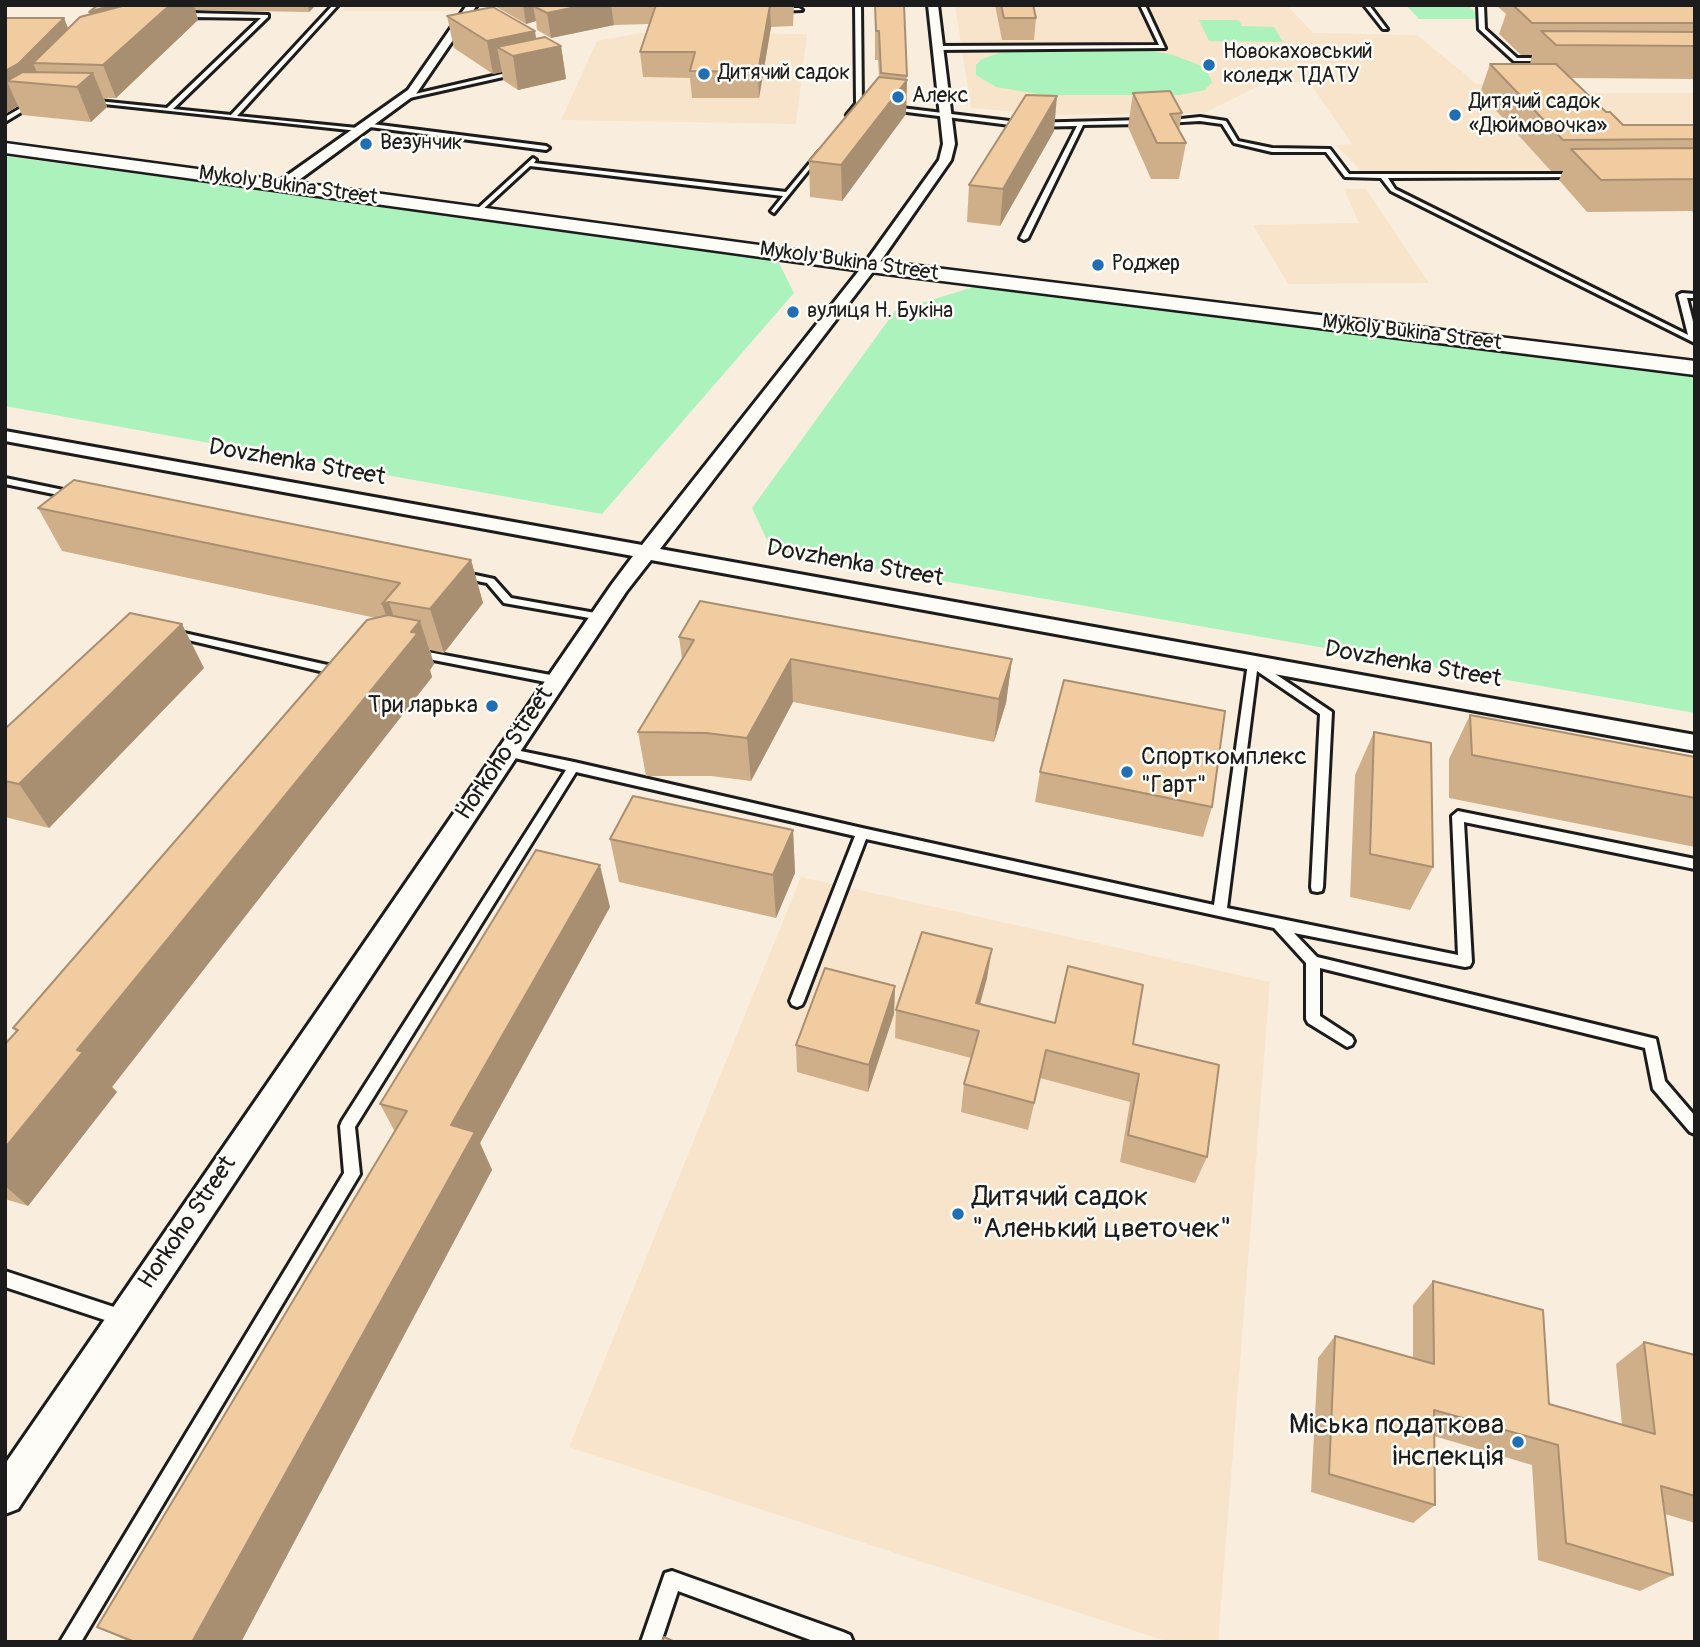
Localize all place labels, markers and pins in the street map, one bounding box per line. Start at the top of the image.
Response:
place label: Новокаховський коледж ТДАТУ [1223,40,1372,90]
marker: Новокаховський коледж ТДАТУ [1201,57,1217,73]
place label: Дитячий садок [718,61,850,87]
marker: Дитячий садок [696,66,712,82]
place label: Алекс [912,84,969,110]
marker: Алекс [890,89,906,105]
place label: Дитячий садок «Дюймовочка» [1469,90,1607,140]
marker: Дитячий садок «Дюймовочка» [1447,107,1463,123]
place label: Везунчик [380,131,463,157]
marker: Везунчик [358,136,374,152]
place label: Роджер [1112,252,1180,278]
marker: Роджер [1090,257,1106,273]
place label: вулиця Н. Букіна [807,299,953,325]
marker: вулиця Н. Букіна [785,304,801,320]
place label: Три ларька [368,692,478,720]
marker: Три ларька [484,698,500,714]
place label: Спорткомплекс "Гарт" [1141,744,1307,800]
marker: Спорткомплекс "Гарт" [1119,764,1135,780]
place label: Дитячий садок "Аленький цветочек" [972,1181,1231,1247]
marker: Дитячий садок "Аленький цветочек" [950,1206,966,1222]
place label: Міська податкова інспекція [1289,1409,1504,1475]
marker: Міська податкова інспекція [1510,1434,1526,1450]

